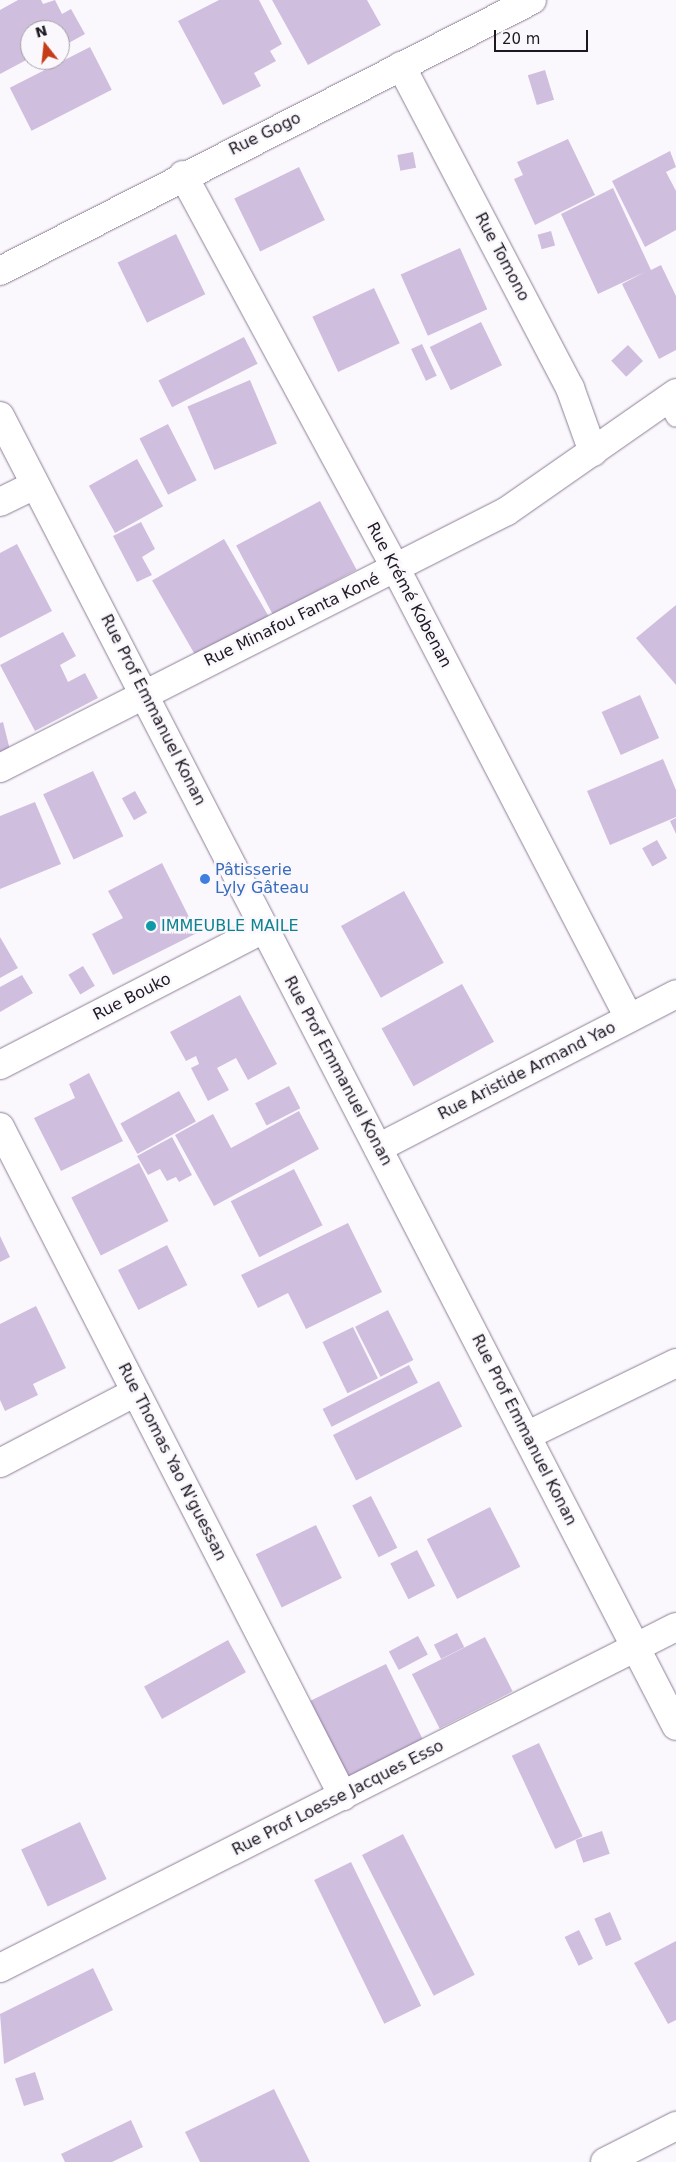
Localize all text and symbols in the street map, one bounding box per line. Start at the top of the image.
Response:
north arrow [20,20,70,70]
scale bar [496,20,590,52]
text: N [33,22,49,41]
text: 20 m [502,30,540,48]
street label: Rue Gogo [226,108,304,160]
street label: Rue Tomono [471,209,533,305]
street label: Rue Krémé Kobenan [362,519,456,671]
street label: Rue Minafou Fanta Koné [201,569,383,671]
street label: Rue Prof Emmanuel Konan [96,611,210,809]
place label: Pâtisserie Lyly Gâteau [215,860,309,898]
marker: Pâtisserie Lyly Gâteau [199,873,211,885]
place label: IMMEUBLE MAILE [161,916,299,936]
marker: IMMEUBLE MAILE [145,920,157,932]
street label: Rue Bouko [90,969,174,1025]
street label: Rue Prof Emmanuel Konan [280,973,396,1169]
street label: Rue Aristide Armand Yao [435,1018,619,1124]
street label: Rue Prof Emmanuel Konan [467,1331,581,1529]
street label: Rue Thomas Yao N'guessan [114,1360,230,1564]
street label: Rue Prof Loesse Jacques Esso [229,1736,447,1860]

